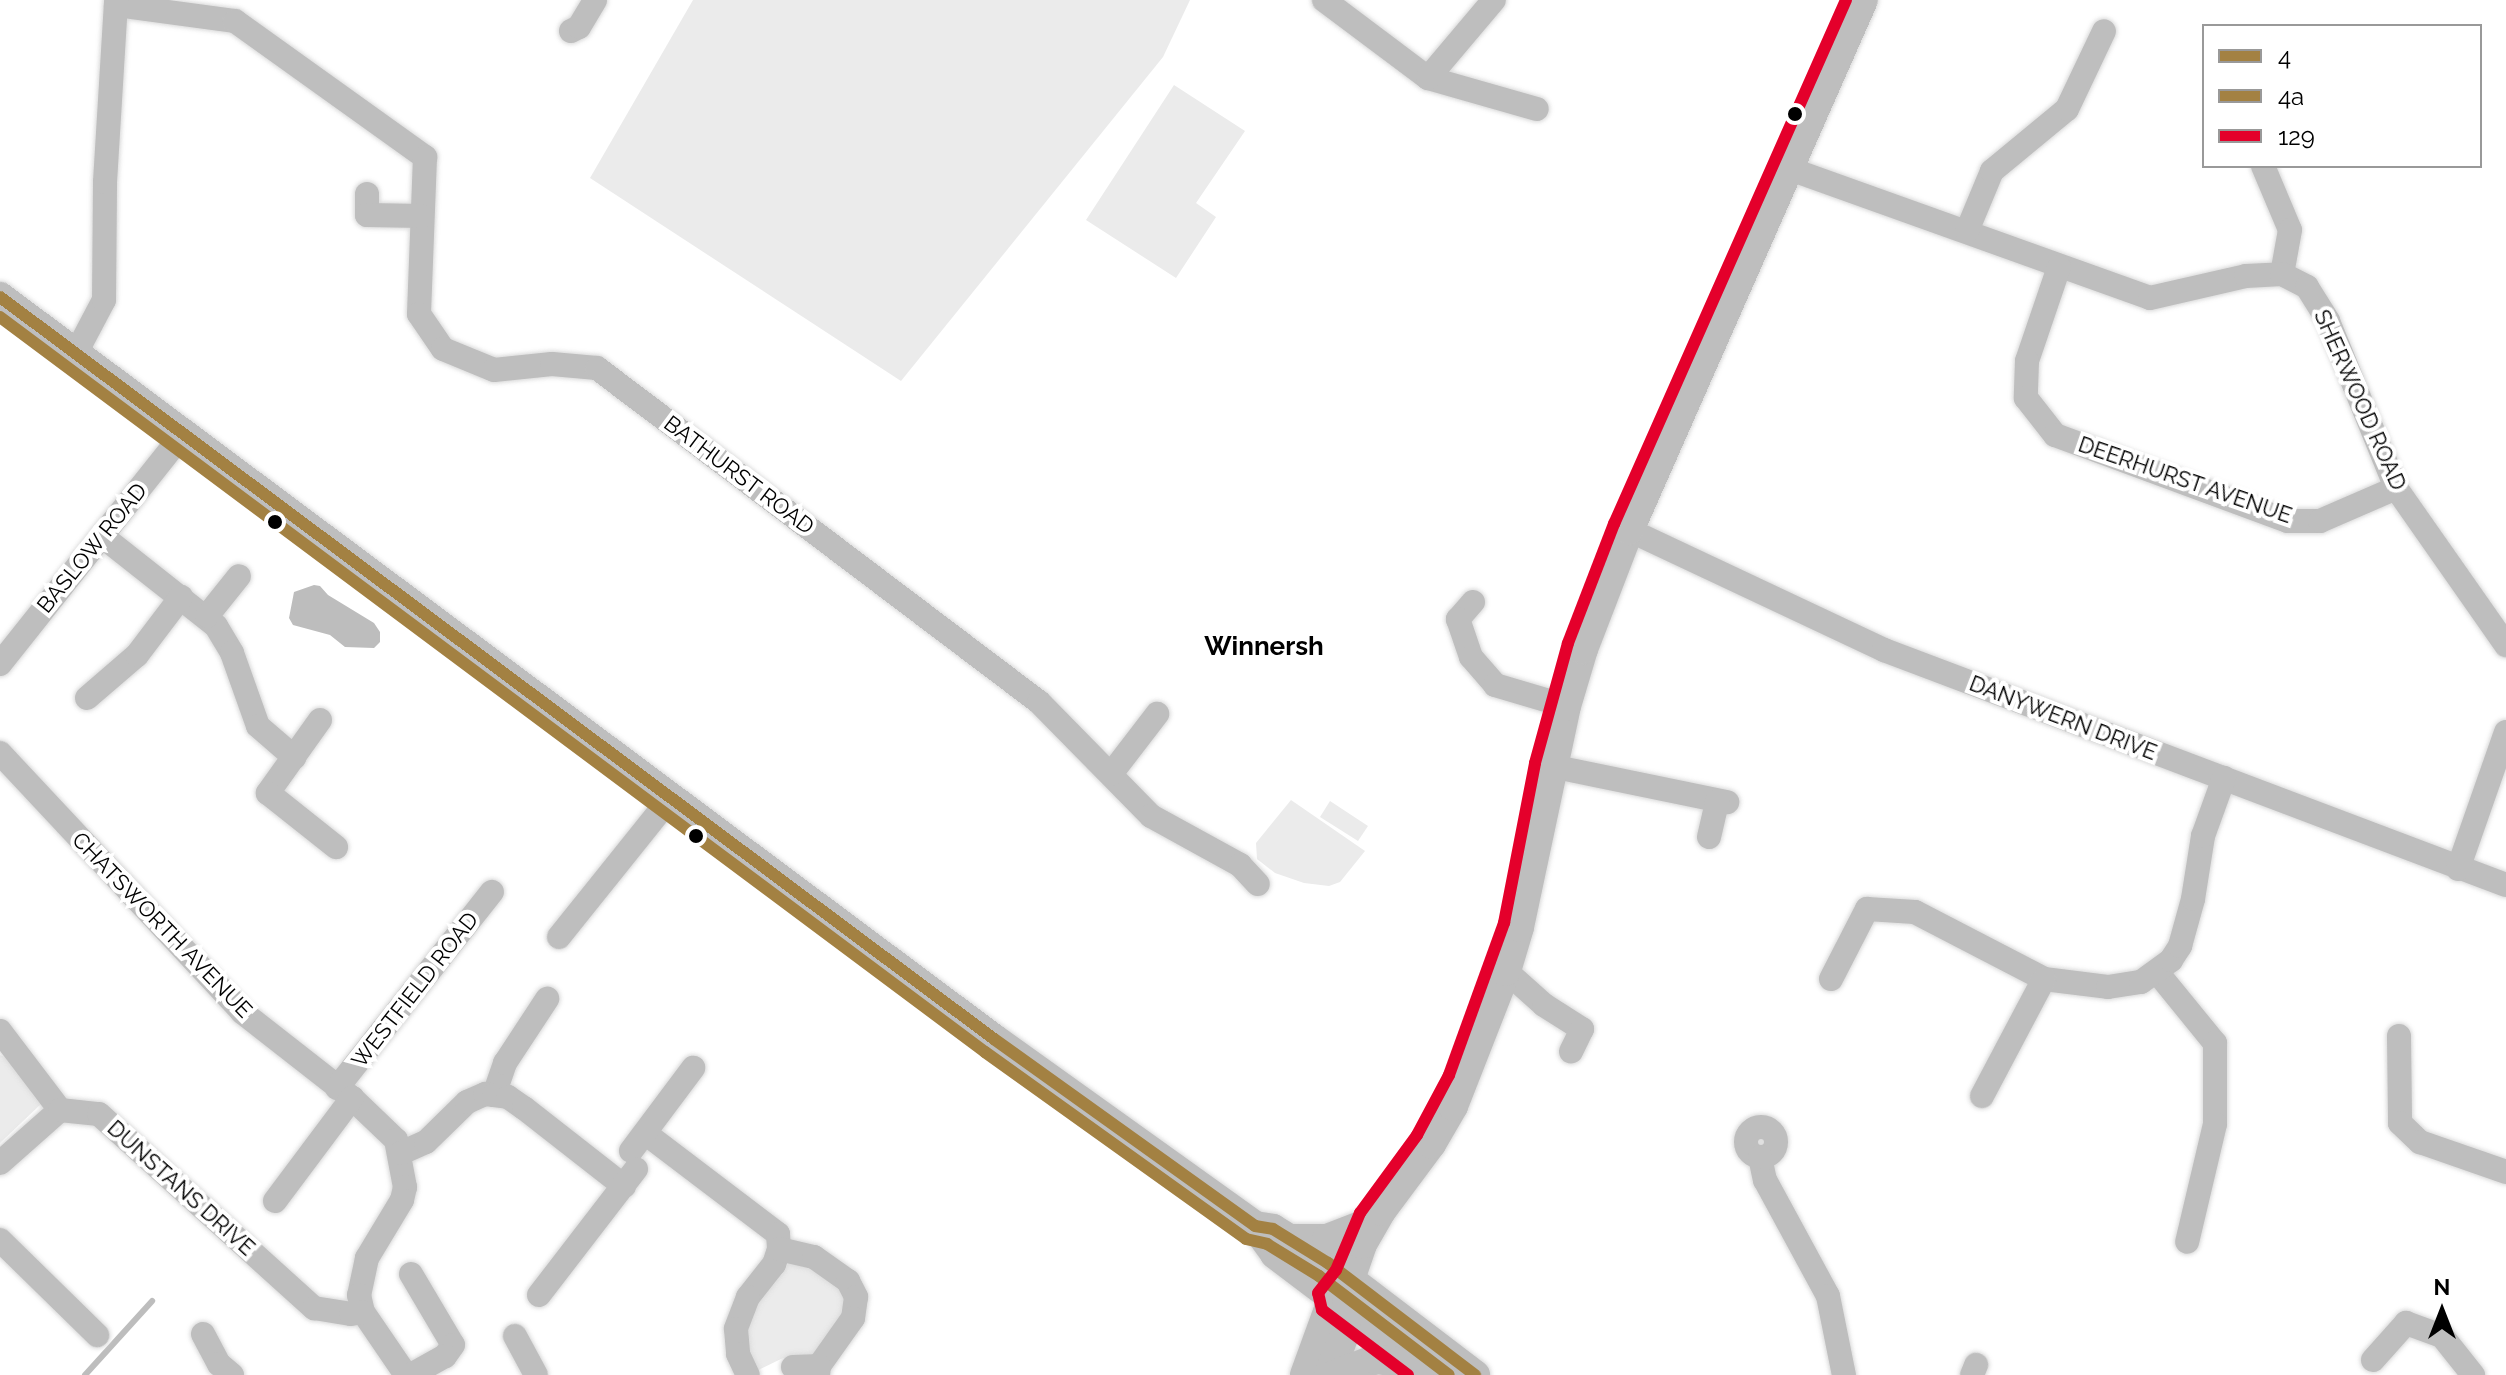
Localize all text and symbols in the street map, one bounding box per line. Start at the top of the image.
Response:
legend [2202,24,2482,168]
text: 4 [2278,42,2291,71]
text: 4a [2278,82,2304,111]
unlabelled marker [1787,106,1803,122]
text: 129 [2278,122,2315,151]
street label: SHERWOOD ROAD [2308,306,2412,494]
street label: BATHURST ROAD [659,410,819,540]
street label: DEERHURST AVENUE [2074,431,2296,529]
street label: BASLOW ROAD [31,478,153,618]
unlabelled marker [267,514,283,530]
district label: Winnersh [1204,631,1324,663]
street label: DANYWERN DRIVE [1966,670,2160,766]
street label: CHATSWORTH AVENUE [66,826,258,1024]
unlabelled marker [688,828,704,844]
street label: WESTFIELD ROAD [346,907,484,1073]
street label: DUNSTANS DRIVE [102,1115,260,1261]
north arrow [2402,1271,2482,1351]
text: N [2434,1274,2450,1300]

